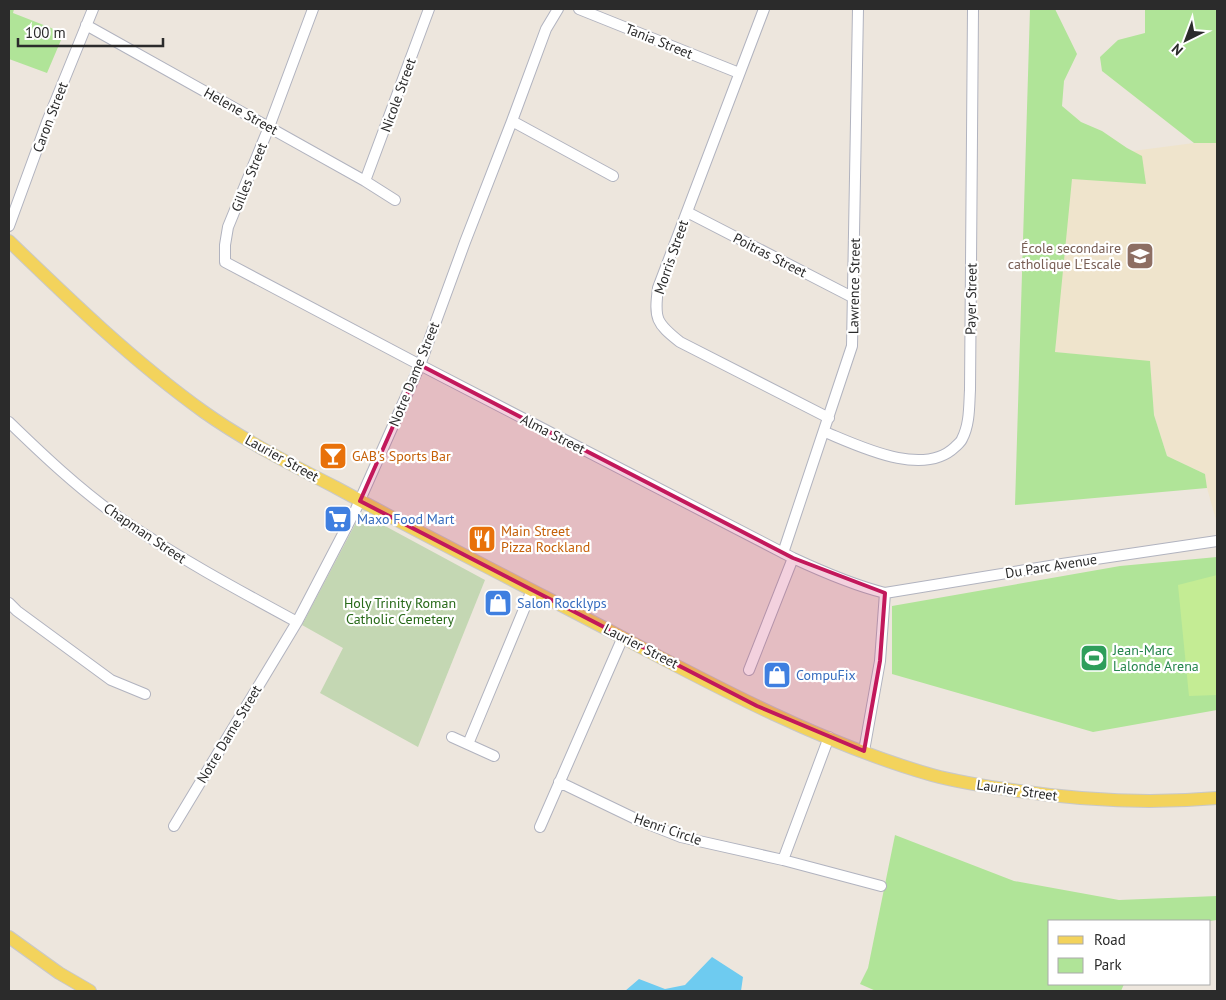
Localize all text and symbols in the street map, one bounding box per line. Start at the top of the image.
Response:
scale bar [18,15,162,47]
north arrow [1161,15,1211,65]
street label: Tania Street [623,19,696,63]
text: 100 m [25,23,66,42]
text: N [1168,40,1187,59]
street label: Nicole Street [376,55,420,134]
street label: Caron Street [28,79,72,155]
street label: Helene Street [201,83,281,139]
street label: Gilles Street [227,140,271,214]
street label: Morris Street [650,217,692,296]
street label: Poitras Street [730,229,810,281]
street label: Lawrence Street [844,237,864,334]
place label: École secondaire catholique L'Escale [1008,239,1121,273]
school or university icon: École secondaire catholique L'Escale [1125,241,1155,271]
street label: Payer Street [961,263,981,335]
street label: Notre Dame Street [385,319,443,429]
street label: Alma Street [518,410,589,458]
street label: Laurier Street [242,430,322,486]
bar icon: GAB's Sports Bar [318,441,348,471]
place label: GAB's Sports Bar [352,447,451,465]
street label: Chapman Street [100,499,190,567]
supermarket icon: Maxo Food Mart [323,504,353,534]
place label: Maxo Food Mart [357,510,455,528]
place label: Main Street Pizza Rockland [501,522,590,556]
restaurant icon: Main Street Pizza Rockland [467,524,497,554]
street label: Du Parc Avenue [1004,550,1098,582]
shop icon: Salon Rocklyps [483,588,513,618]
park label: Holy Trinity Roman Catholic Cemetery [344,594,456,628]
place label: Salon Rocklyps [517,594,607,612]
street label: Laurier Street [601,620,682,673]
place label: Jean-Marc Lalonde Arena [1112,641,1199,675]
sports icon: Jean-Marc Lalonde Arena [1079,643,1109,673]
shop icon: CompuFix [762,660,792,690]
place label: CompuFix [796,666,856,684]
street label: Notre Dame Street [193,681,266,786]
street label: Laurier Street [975,775,1059,805]
street label: Henri Circle [632,809,704,849]
legend [1048,920,1211,985]
text: Road [1094,930,1126,949]
text: Park [1094,955,1122,974]

